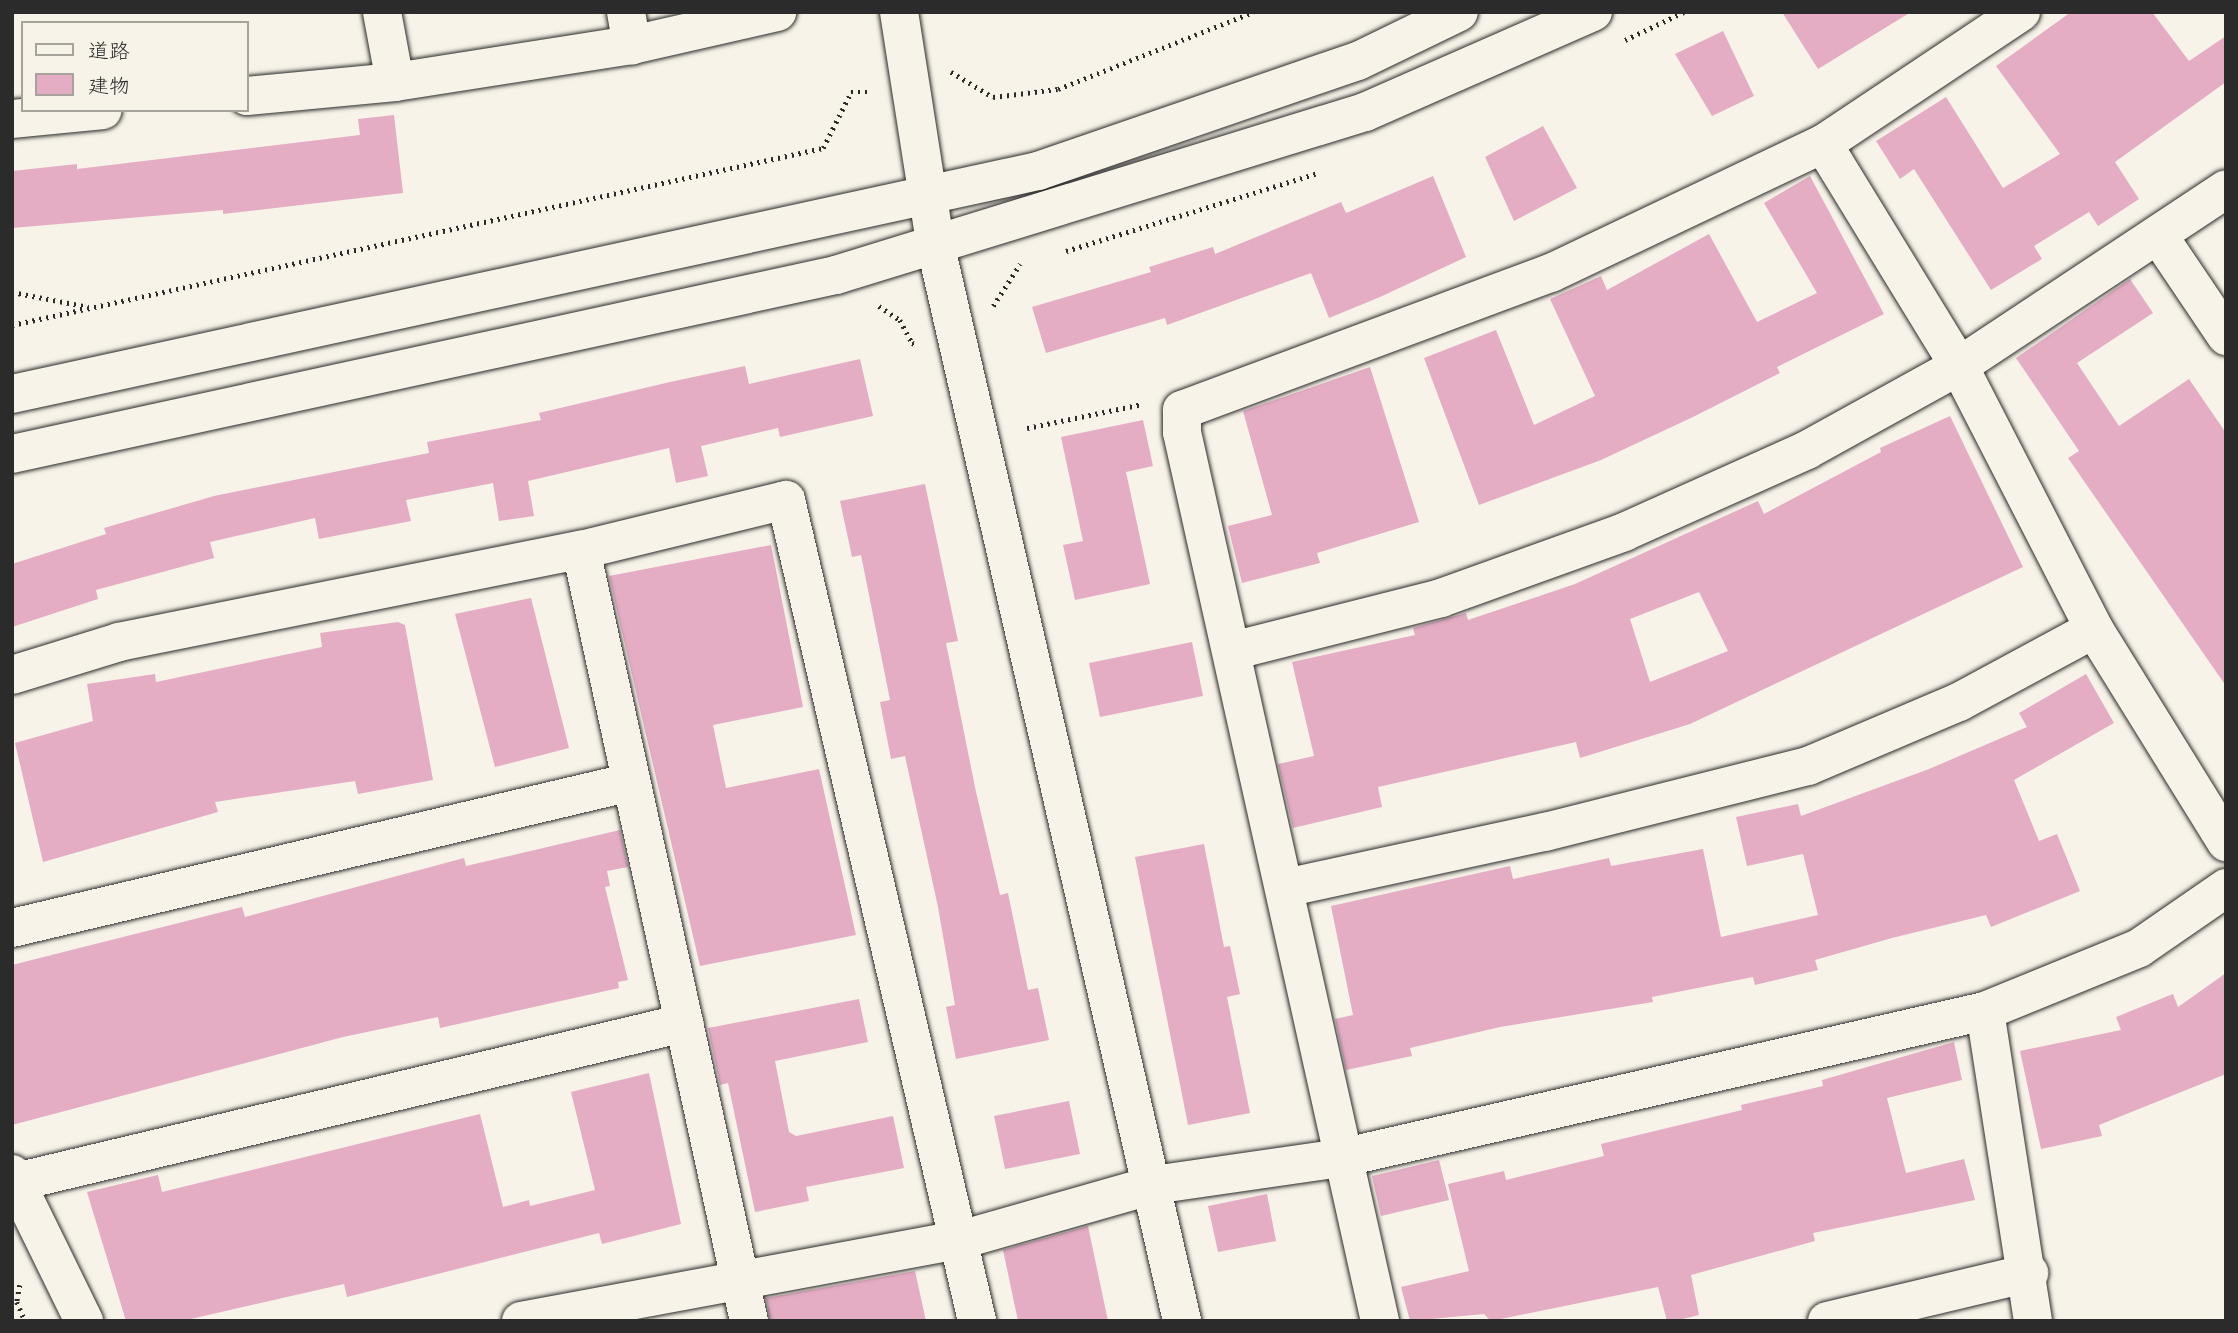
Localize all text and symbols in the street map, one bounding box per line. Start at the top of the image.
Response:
legend [21,21,248,112]
text: 道路 [88,37,130,66]
text: 建物 [88,72,130,101]

